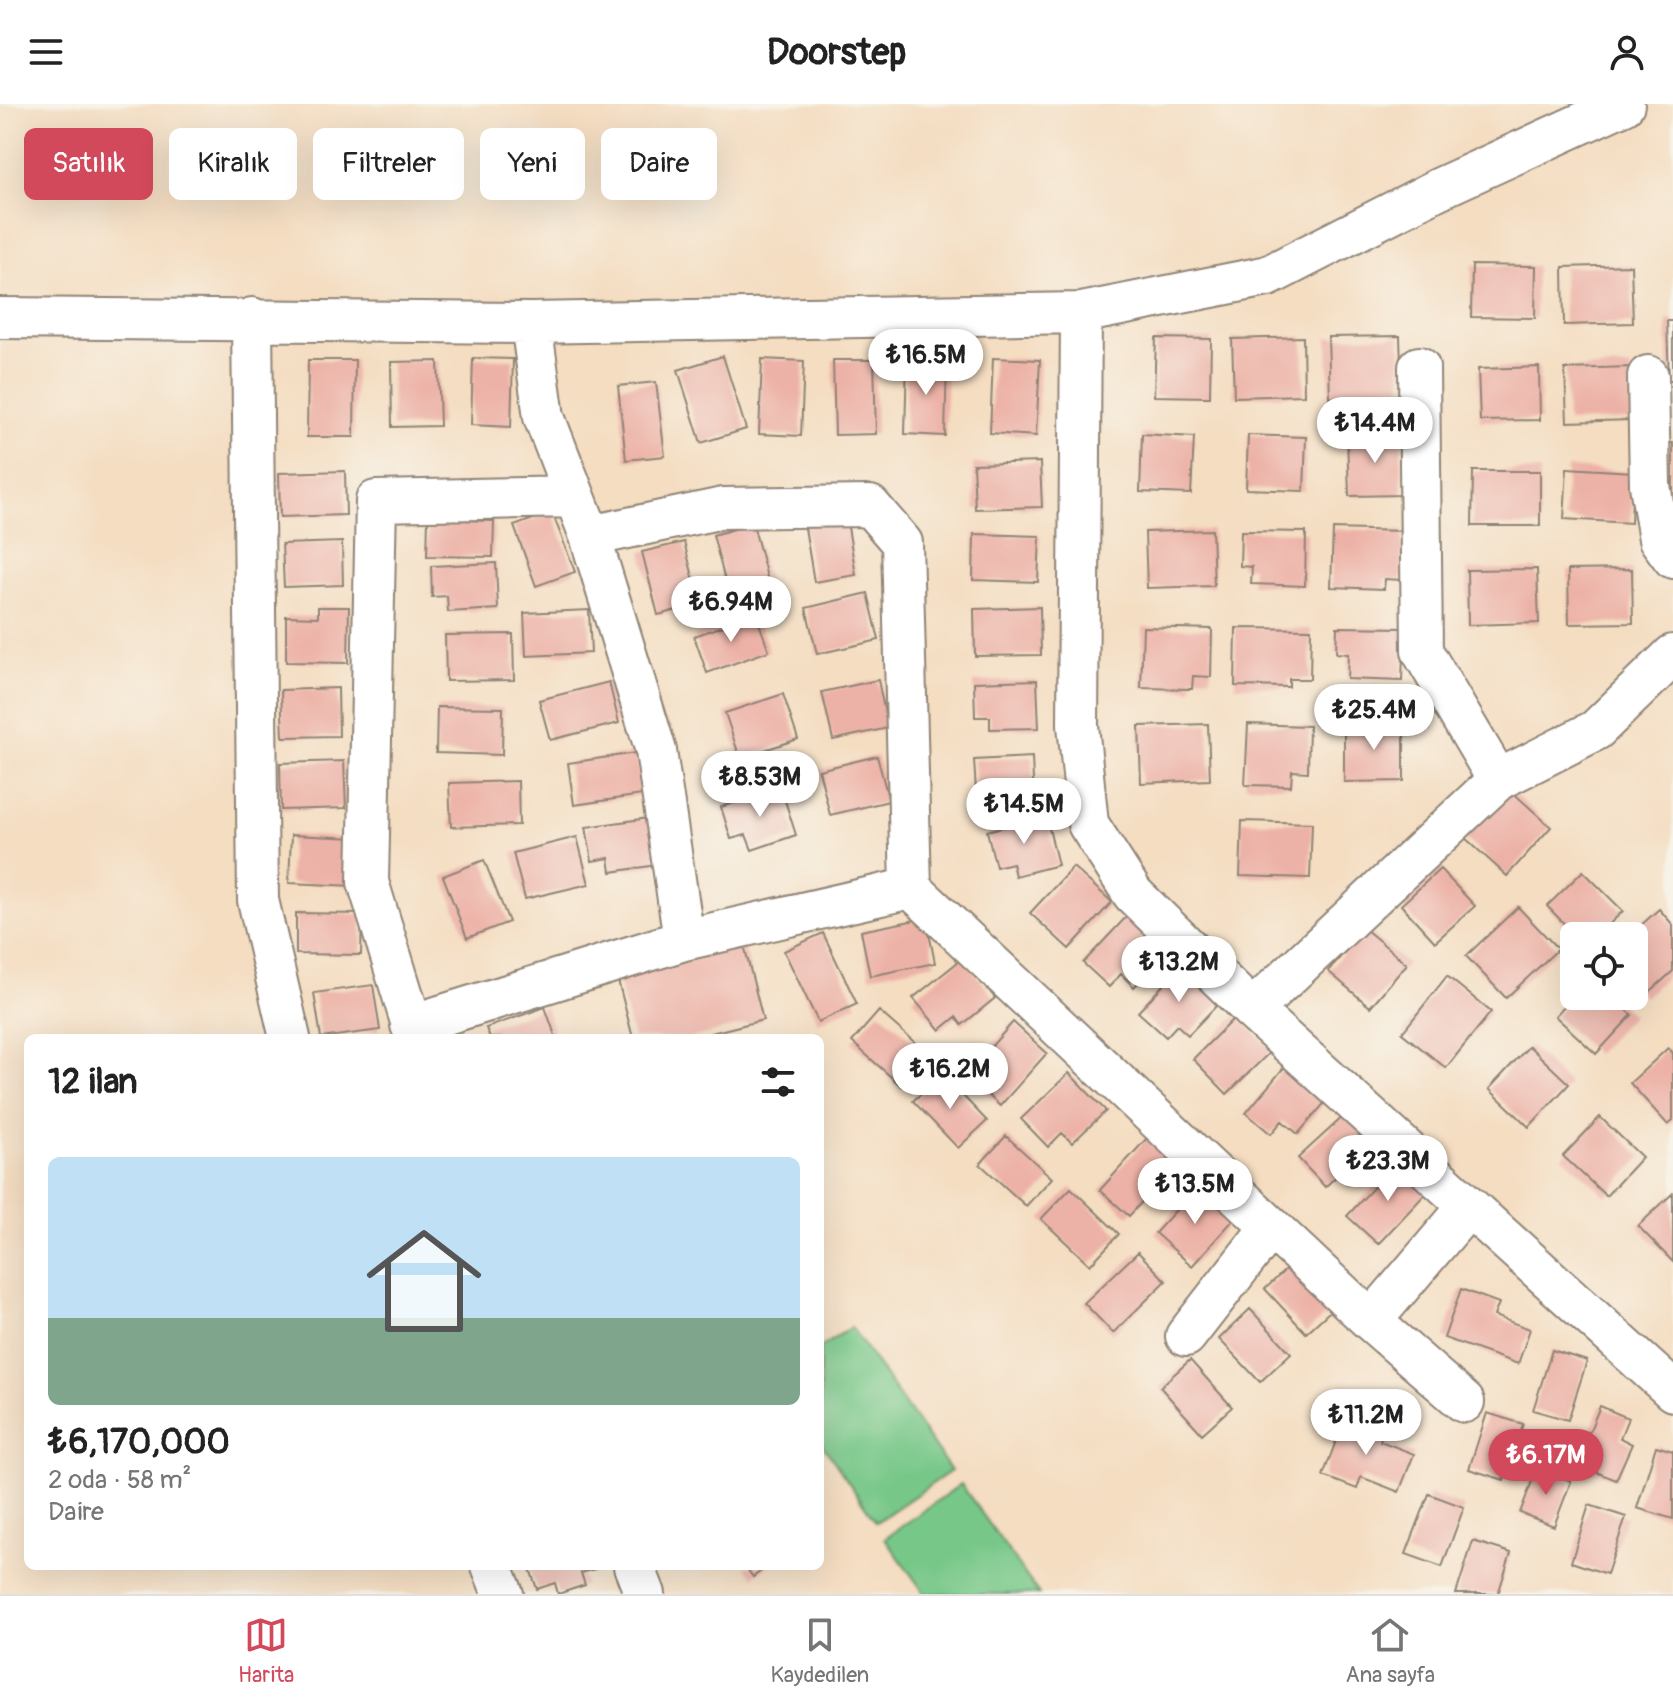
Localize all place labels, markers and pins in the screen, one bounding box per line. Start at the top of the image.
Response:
pin: ₺16.5M [861,329,991,397]
pin: ₺14.4M [1310,397,1440,465]
pin: ₺6.94M [666,576,796,644]
pin: ₺25.4M [1309,684,1439,752]
pin: ₺8.53M [695,751,825,819]
pin: ₺14.5M [959,778,1089,846]
pin: ₺13.2M [1114,936,1244,1004]
pin: ₺16.2M [885,1043,1015,1111]
pin: ₺23.3M [1323,1135,1453,1203]
pin: ₺13.5M [1130,1158,1260,1226]
pin: ₺11.2M [1301,1389,1431,1457]
pin: ₺6.17M [1481,1429,1611,1497]

